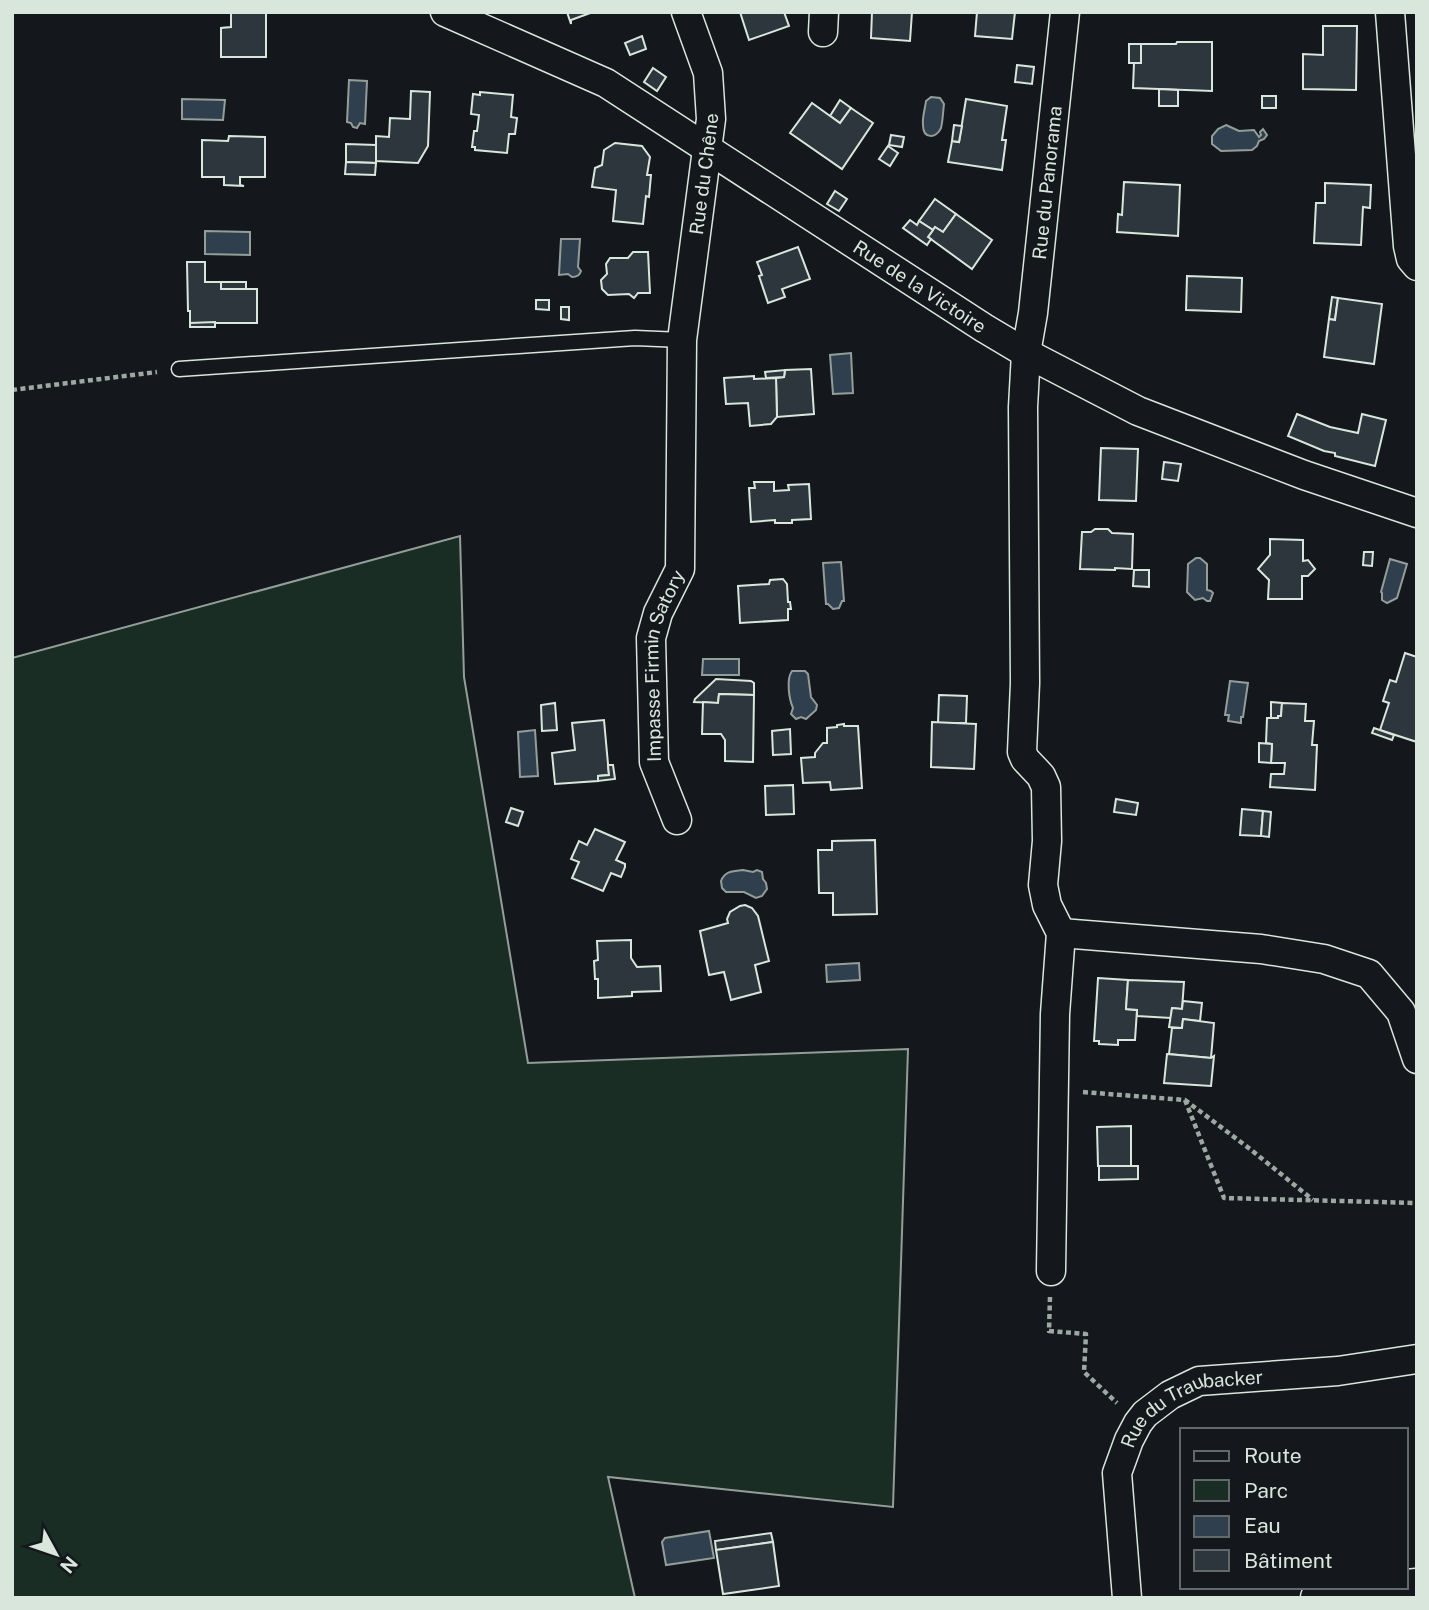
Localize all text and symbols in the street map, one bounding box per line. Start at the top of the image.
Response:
street label: Rue du Panorama [1028,105,1066,261]
street label: Rue du Chêne [685,113,722,236]
street label: Rue de la Victoire [849,235,990,338]
street label: Impasse Firmin Satory [640,566,689,762]
street label: Rue du Traubacker [1116,1365,1264,1451]
legend [1180,1428,1408,1589]
text: Route [1244,1443,1302,1468]
text: Parc [1244,1478,1288,1503]
text: Eau [1244,1513,1281,1538]
north arrow [21,1519,91,1589]
text: Bâtiment [1244,1548,1333,1573]
text: N [56,1552,82,1578]

